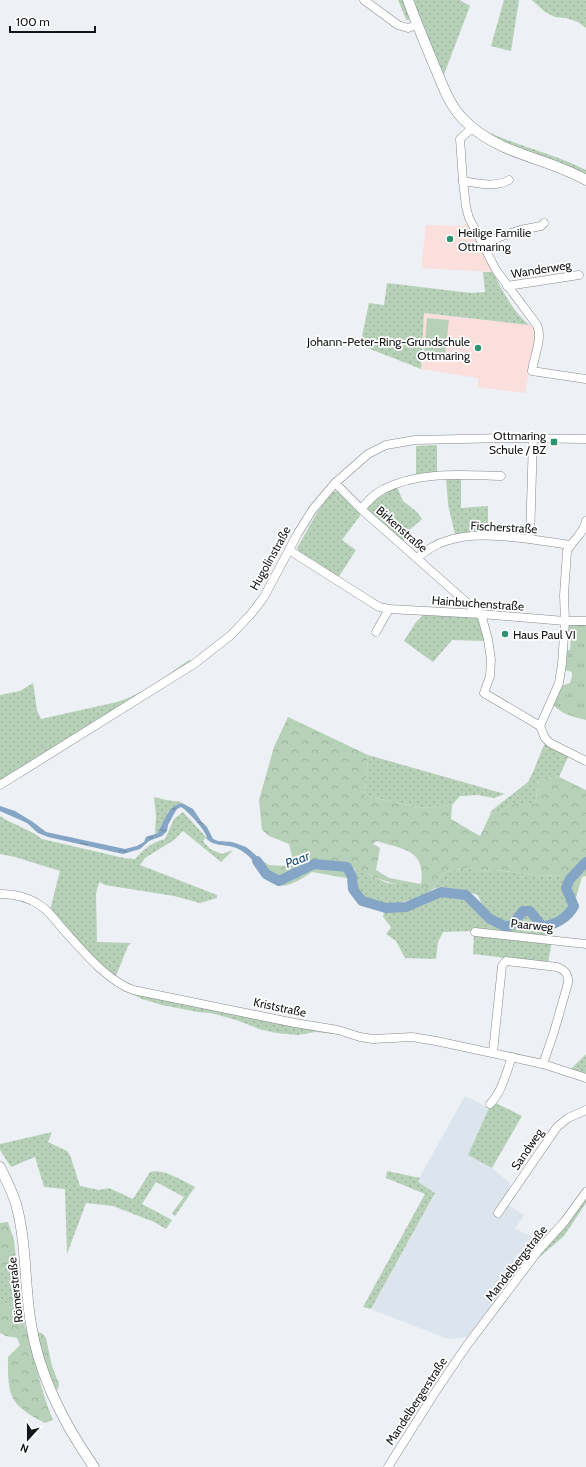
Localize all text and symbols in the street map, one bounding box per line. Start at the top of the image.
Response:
scale bar [10,8,95,34]
text: 100 m [16,14,50,29]
place label: Heilige Familie Ottmaring [458,225,531,254]
marker: Heilige Familie Ottmaring [445,234,455,244]
street label: Wanderweg [510,257,573,281]
place label: Johann-Peter-Ring-Grundschule Ottmaring [306,334,471,363]
marker: Johann-Peter-Ring-Grundschule Ottmaring [473,343,483,353]
place label: Ottmaring Schule / BZ [489,428,547,457]
marker: Ottmaring Schule / BZ [549,437,559,447]
street label: Birkenstraße [373,503,431,555]
street label: Fischerstraße [470,518,538,536]
street label: Hugolinstraße [246,523,294,593]
street label: Hainbuchenstraße [431,592,525,614]
place label: Haus Paul VI [513,627,576,642]
marker: Haus Paul VI [500,629,510,639]
water label: Paar [283,847,312,871]
street label: Paarweg [510,915,555,935]
street label: Kriststraße [252,994,308,1020]
street label: Sandweg [508,1125,547,1173]
street label: Mandelbergstraße [482,1222,550,1304]
street label: Römerstraße [4,1257,26,1323]
street label: Mandelbergerstraße [382,1354,450,1448]
north arrow [8,1419,48,1459]
text: N [18,1440,31,1456]

